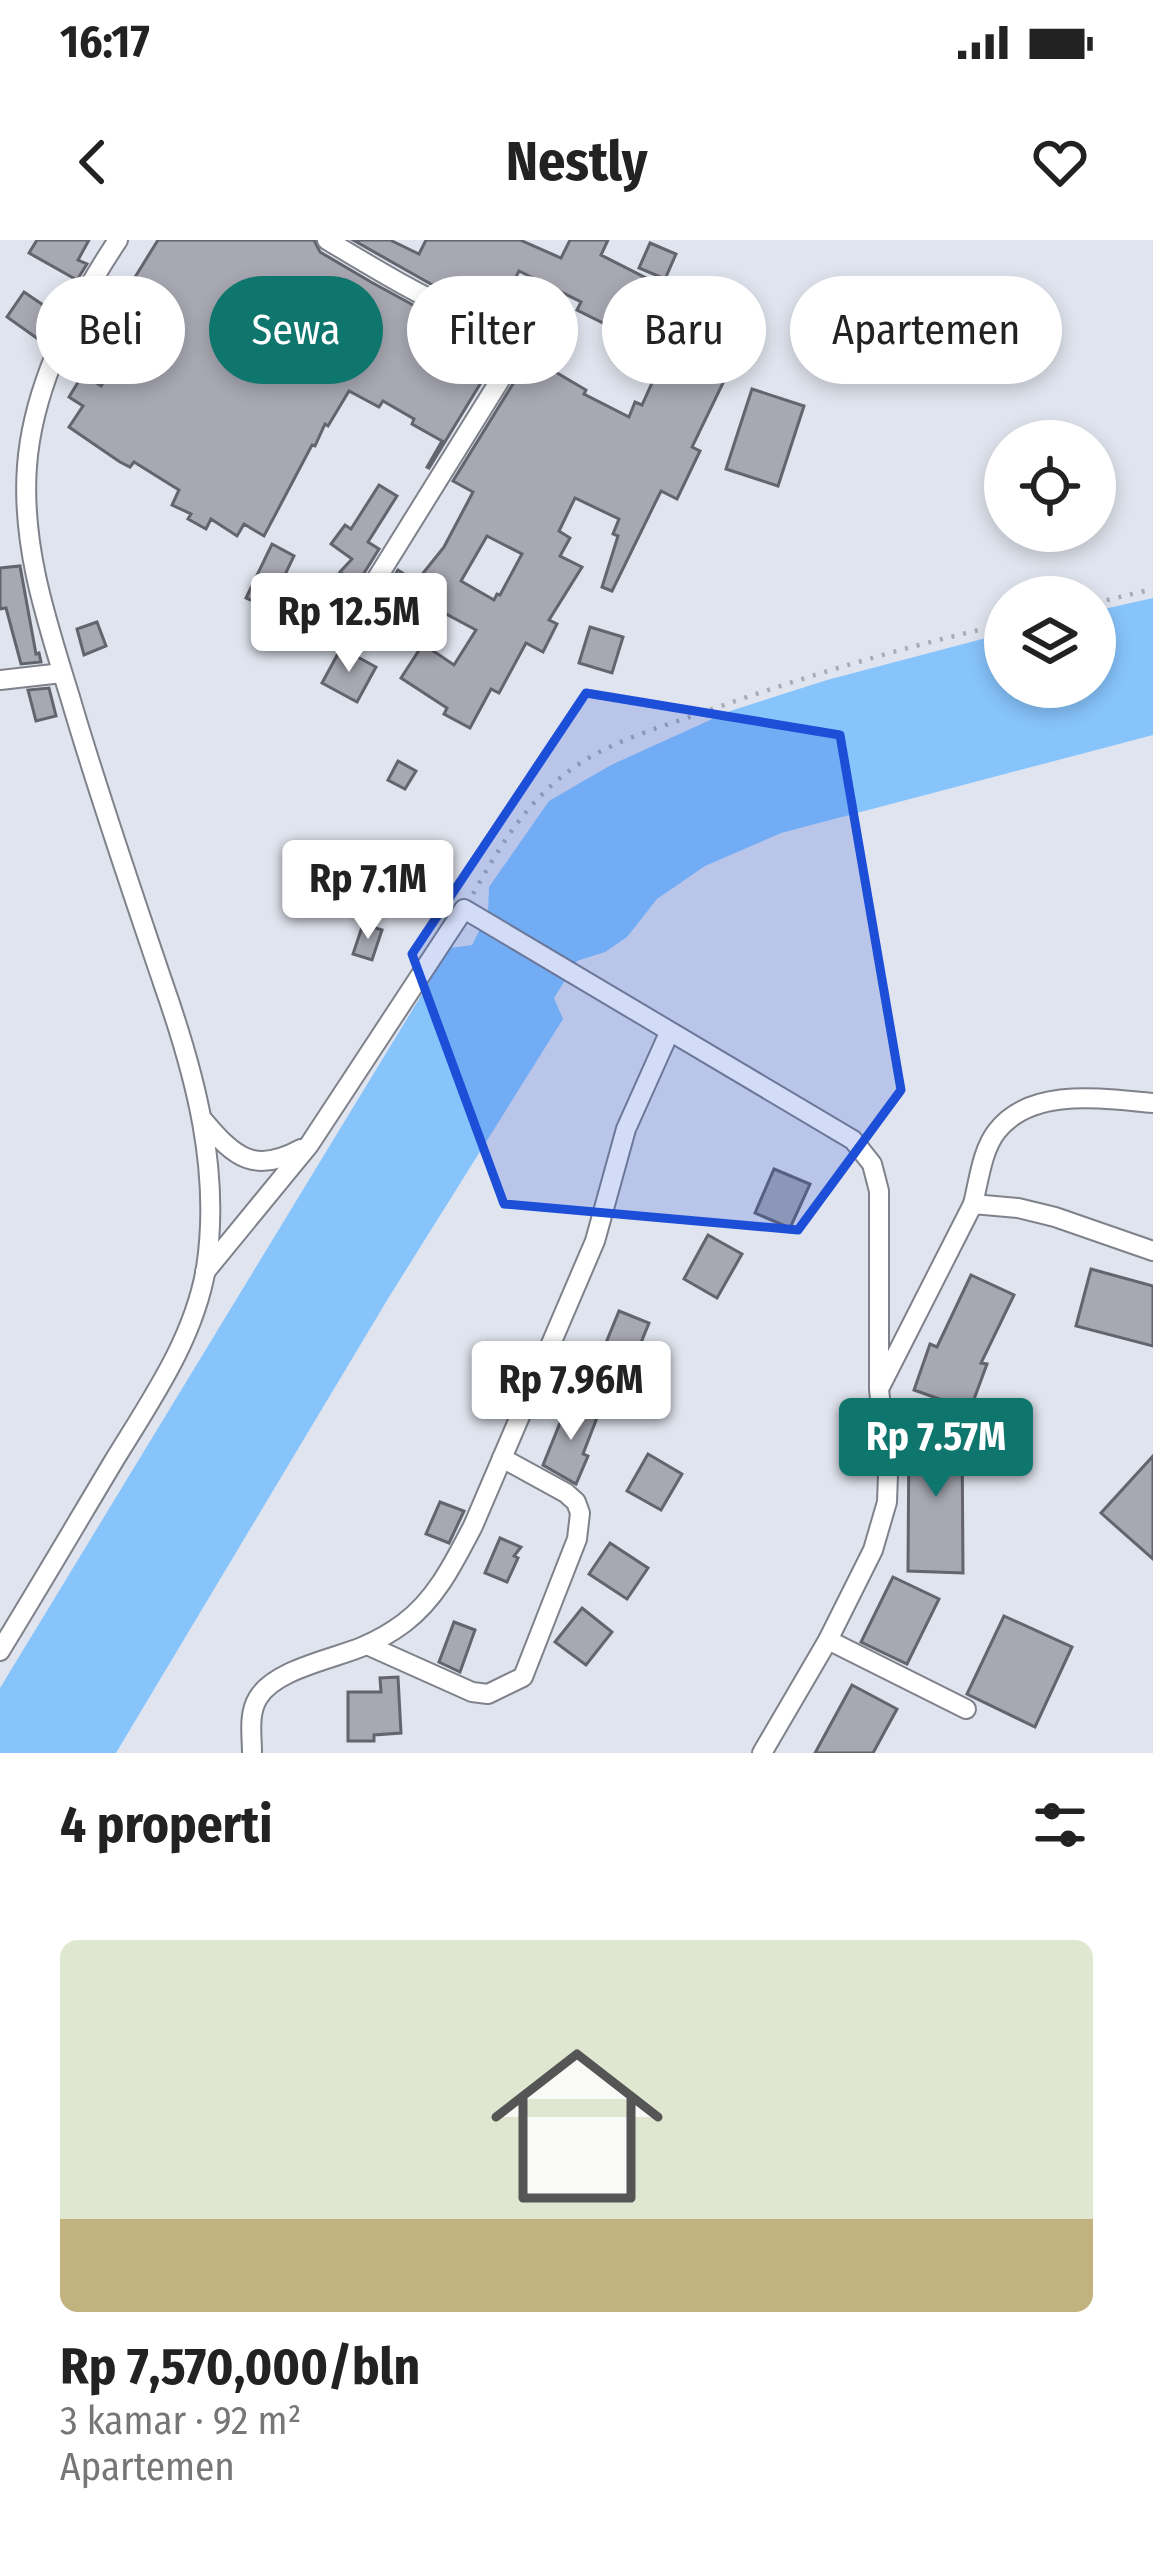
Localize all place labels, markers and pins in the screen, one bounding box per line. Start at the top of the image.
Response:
pin: Rp 12.5M [225,573,473,675]
pin: Rp 7.1M [257,840,479,942]
pin: Rp 7.96M [447,1341,695,1443]
pin: Rp 7.57M [812,1398,1060,1500]

